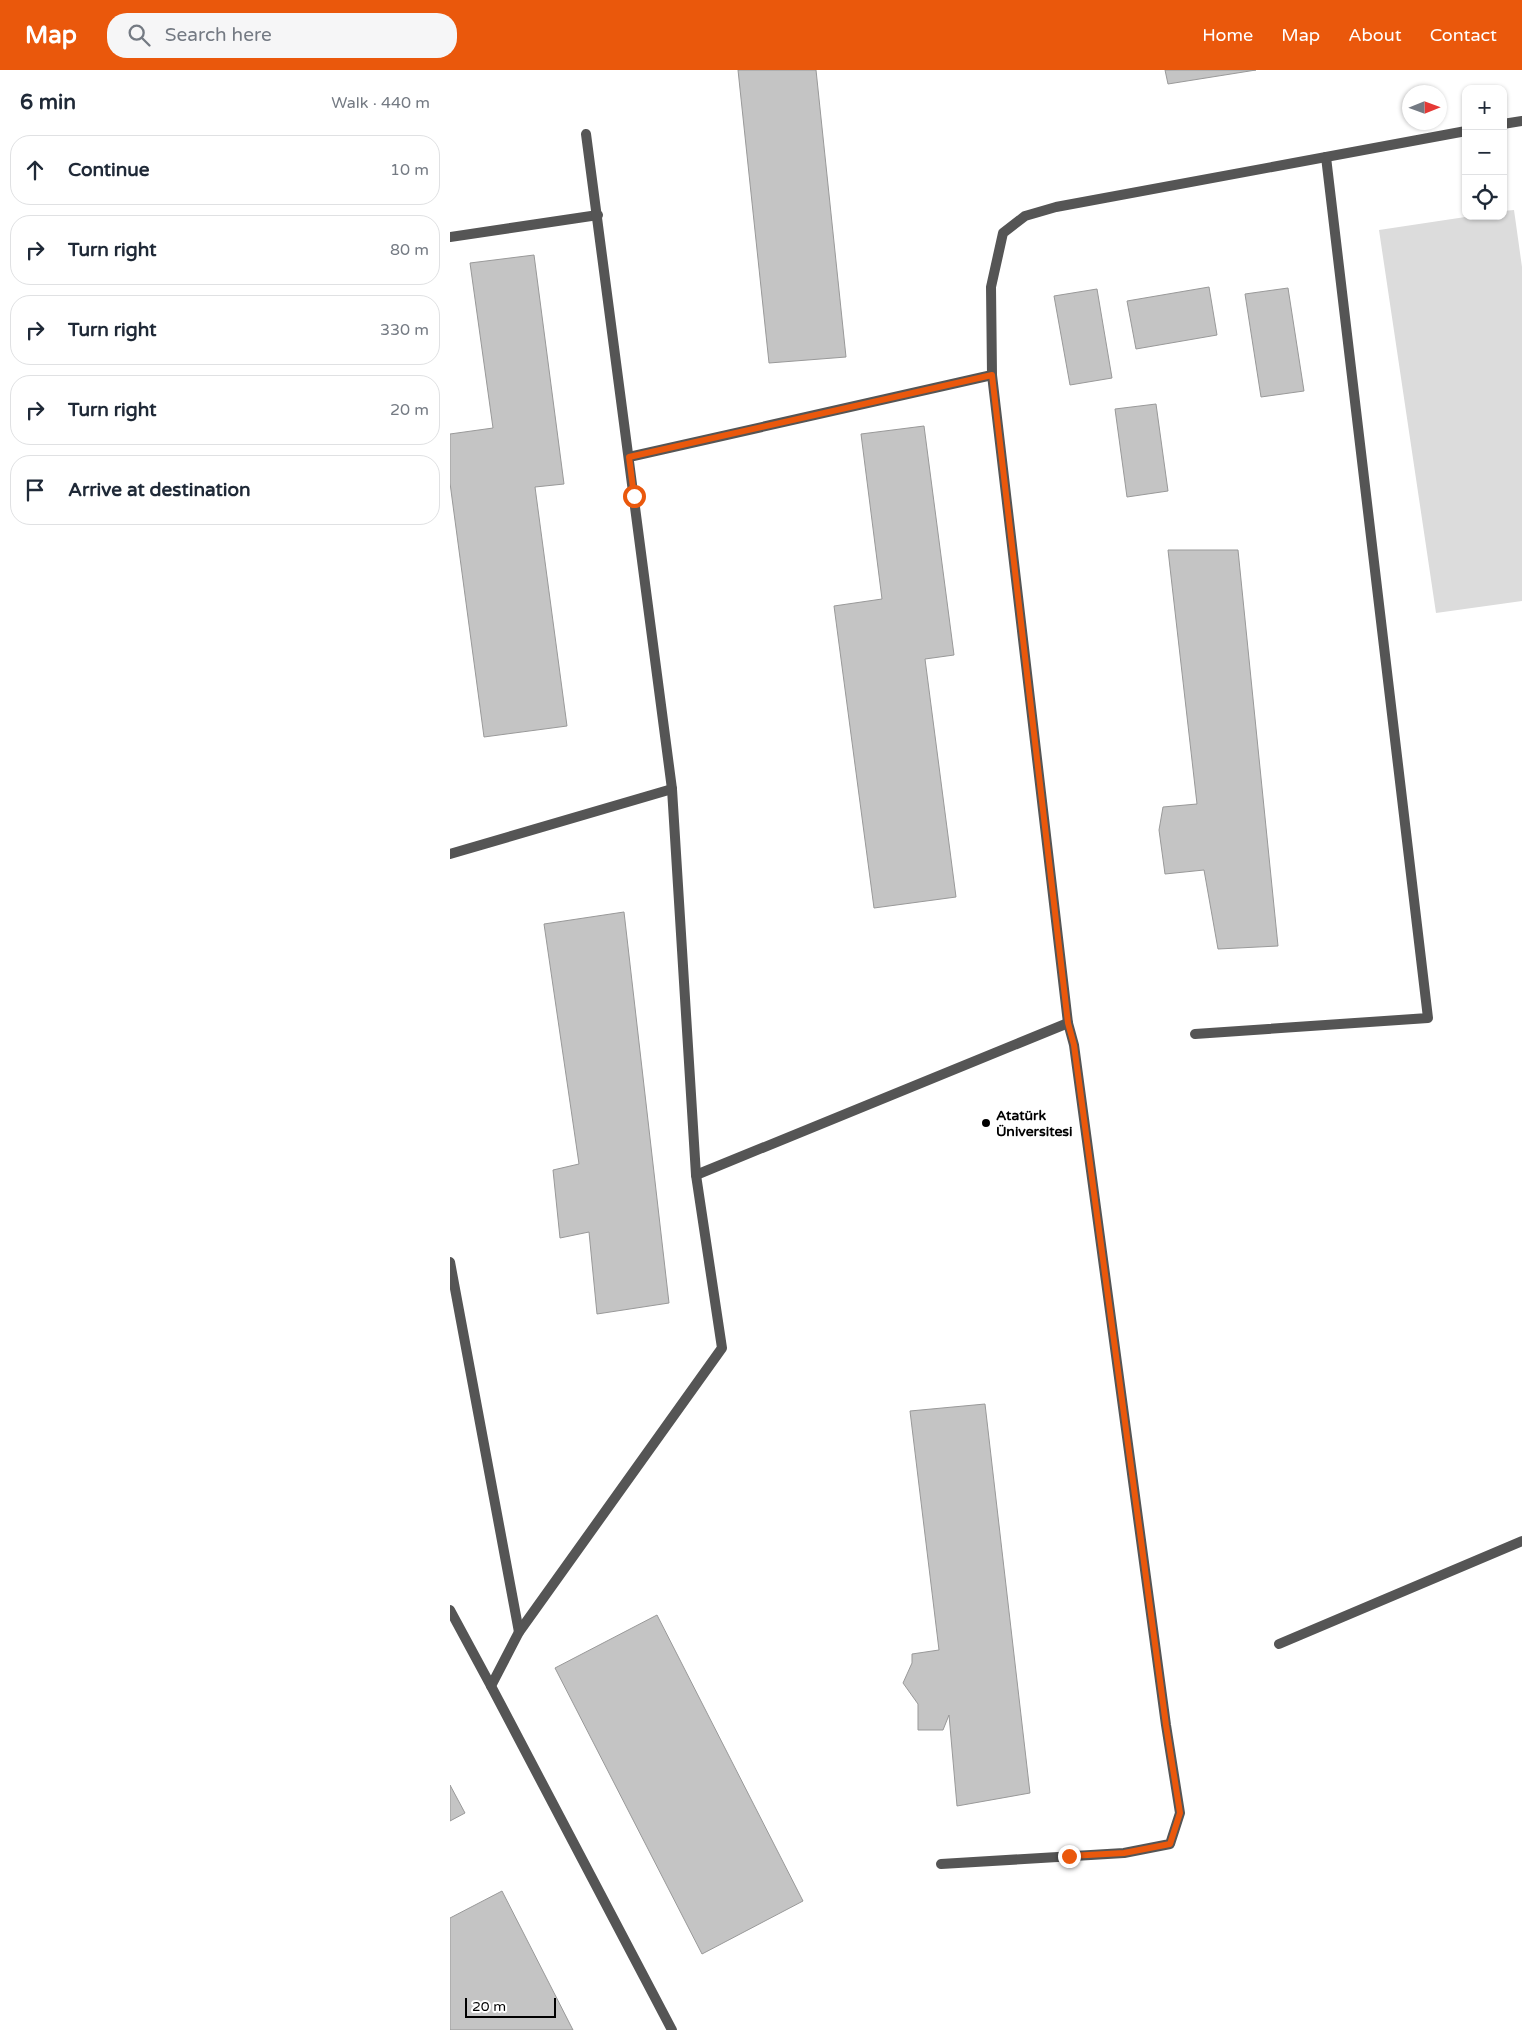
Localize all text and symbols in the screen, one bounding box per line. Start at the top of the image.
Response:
search box [107,13,457,58]
text: Map [25,21,77,50]
icon: search [125,21,153,49]
text: Search here [165,24,272,46]
text: Home [1202,24,1253,46]
text: Map [1281,24,1320,46]
text: About [1348,24,1402,46]
text: Contact [1430,24,1497,46]
north arrow [1402,85,1447,130]
map controls [1462,85,1507,220]
button: + [1462,85,1507,130]
text: 6 min [20,90,76,115]
text: Walk · 440 m [331,93,430,113]
button: − [1462,130,1507,175]
icon: ahead [21,156,49,184]
text: Continue [68,159,150,181]
text: 10 m [390,160,429,180]
button: locate [1462,175,1507,220]
icon: right [21,236,49,264]
text: Turn right [68,239,156,261]
text: 80 m [390,240,429,260]
icon: right [21,316,49,344]
text: Turn right [68,319,156,341]
text: 330 m [380,320,429,340]
icon: right [21,396,49,424]
text: Turn right [68,399,156,421]
text: 20 m [390,400,429,420]
icon: arrive [21,476,49,504]
text: Arrive at destination [68,479,251,501]
route start [623,485,646,508]
place label: Atatürk Üniversitesi [996,1107,1073,1140]
marker: Atatürk Üniversitesi [980,1117,992,1129]
route end [1058,1845,1081,1868]
scale bar [465,1995,556,2018]
text: 20 m [472,1998,506,2015]

